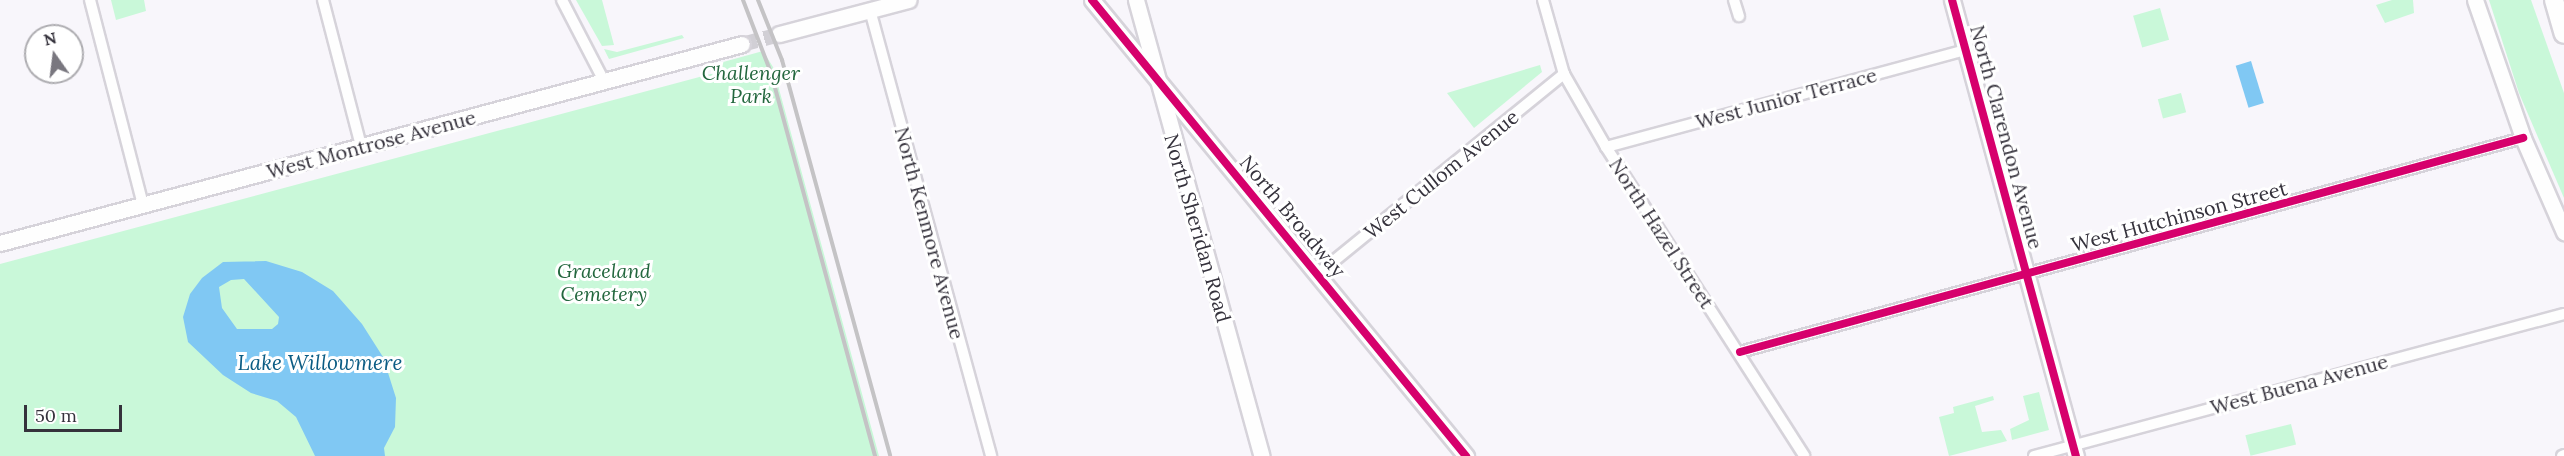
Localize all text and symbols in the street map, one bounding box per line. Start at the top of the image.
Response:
street label: North Clarendon Avenue [1966,22,2048,252]
north arrow [24,24,84,84]
text: N [42,27,59,50]
park label: Challenger Park [702,61,800,108]
street label: West Junior Terrace [1693,62,1879,134]
street label: West Cullom Avenue [1359,104,1523,244]
street label: West Montrose Avenue [264,105,478,183]
street label: North Kenmore Avenue [890,124,970,342]
street label: North Sheridan Road [1160,131,1236,325]
street label: North Broadway [1235,150,1351,282]
street label: North Hazel Street [1604,153,1720,313]
street label: West Hutchinson Street [2068,176,2290,256]
park label: Graceland Cemetery [557,258,651,305]
street label: West Buena Avenue [2208,349,2390,419]
water label: Lake Willowmere [238,350,402,376]
scale bar [27,393,124,431]
text: 50 m [35,404,77,427]

